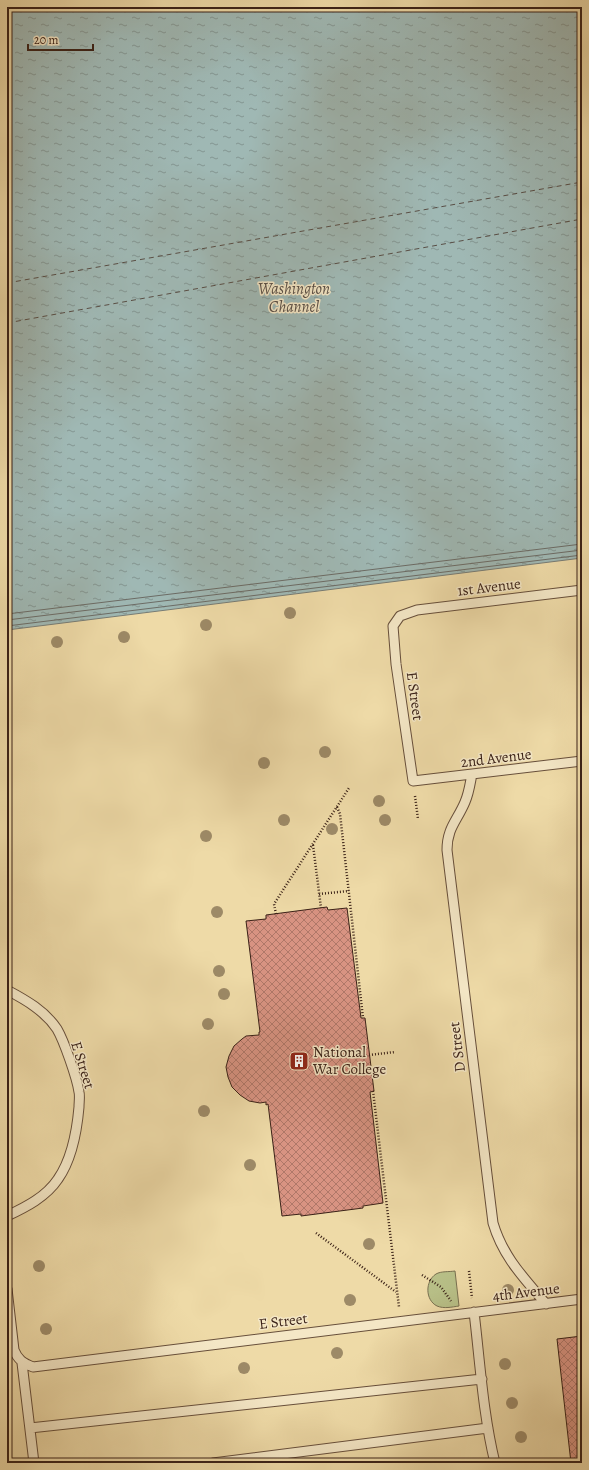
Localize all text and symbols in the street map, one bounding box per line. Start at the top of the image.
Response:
scale bar [28,26,93,52]
text: 20 m [34,32,58,48]
water label: Washington Channel [258,278,330,318]
street label: 1st Avenue [456,573,522,601]
street label: E Street [402,670,428,722]
street label: 2nd Avenue [460,744,533,772]
street label: D Street [444,1021,470,1073]
street label: E Street [66,1039,100,1091]
place label: National War College [312,1042,386,1079]
building icon: National War College [288,1050,310,1072]
street label: 4th Avenue [491,1278,561,1306]
street label: E Street [258,1308,308,1334]

